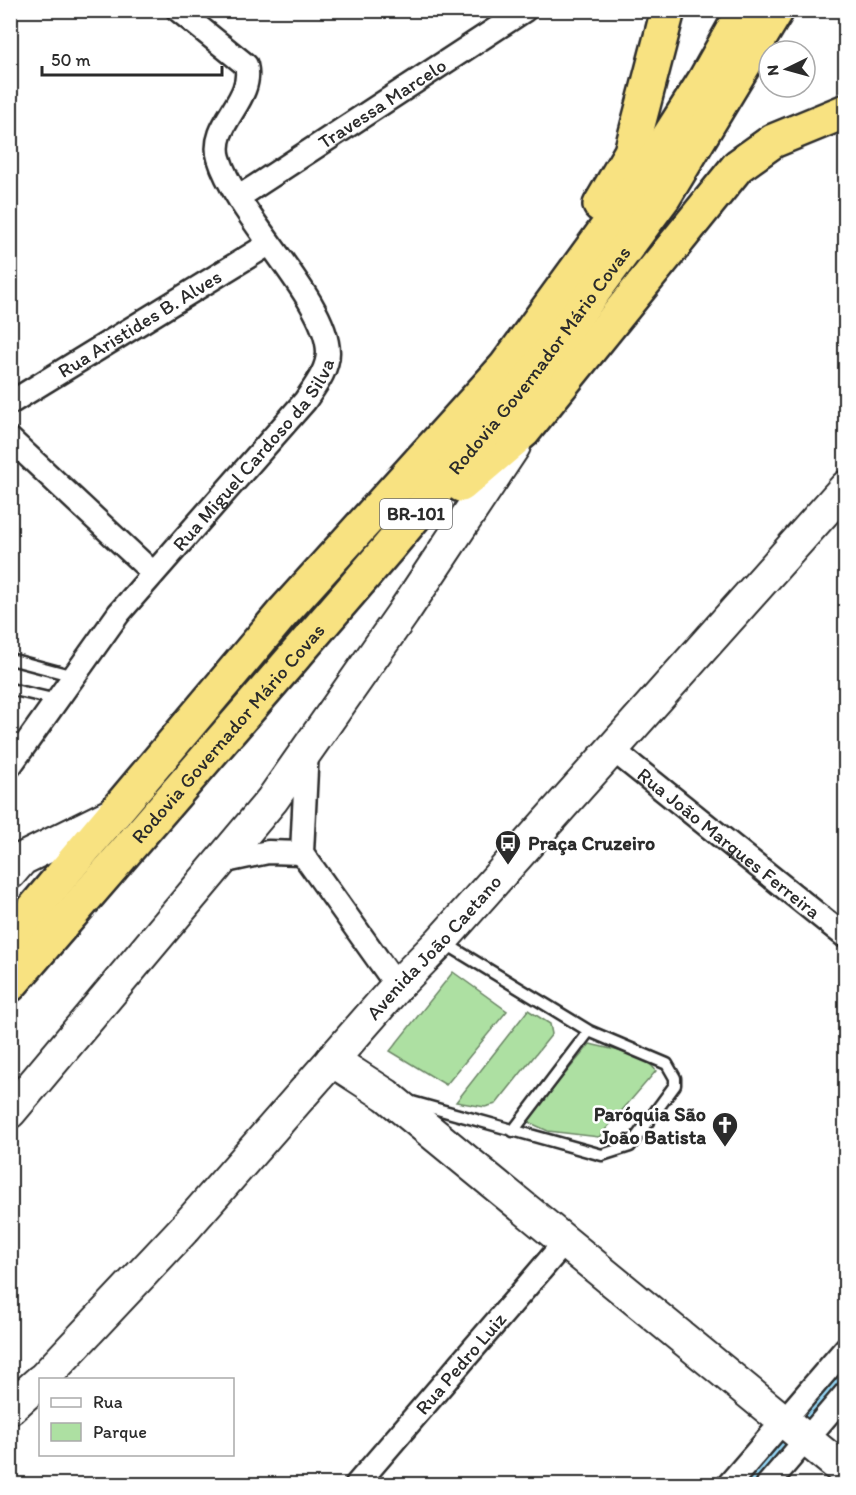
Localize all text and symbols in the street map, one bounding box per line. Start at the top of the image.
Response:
scale bar [42,39,222,77]
north arrow [757,39,817,99]
text: 50 m [51,49,91,71]
street label: Travessa Marcelo [314,53,451,154]
text: N [763,64,782,76]
street label: Rodovia Governador Mário Covas [443,241,636,479]
street label: Rua Aristides B. Alves [53,264,226,383]
street label: Rua Miguel Cardoso da Silva [167,356,339,556]
road number: BR-101 [380,499,452,529]
street label: Rodovia Governador Mário Covas [126,618,330,848]
street label: Rua João Marques Ferreira [633,762,825,924]
bus stop icon: Praça Cruzeiro [493,828,523,866]
place label: Praça Cruzeiro [528,831,655,856]
street label: Avenida João Caetano [361,870,507,1025]
place label: Paróquia São João Batista [594,1102,706,1149]
church icon: Paróquia São João Batista [710,1110,740,1148]
street label: Rua Pedro Luiz [410,1307,512,1419]
legend [39,1378,234,1456]
text: Rua [93,1391,123,1413]
text: Parque [93,1421,147,1443]

